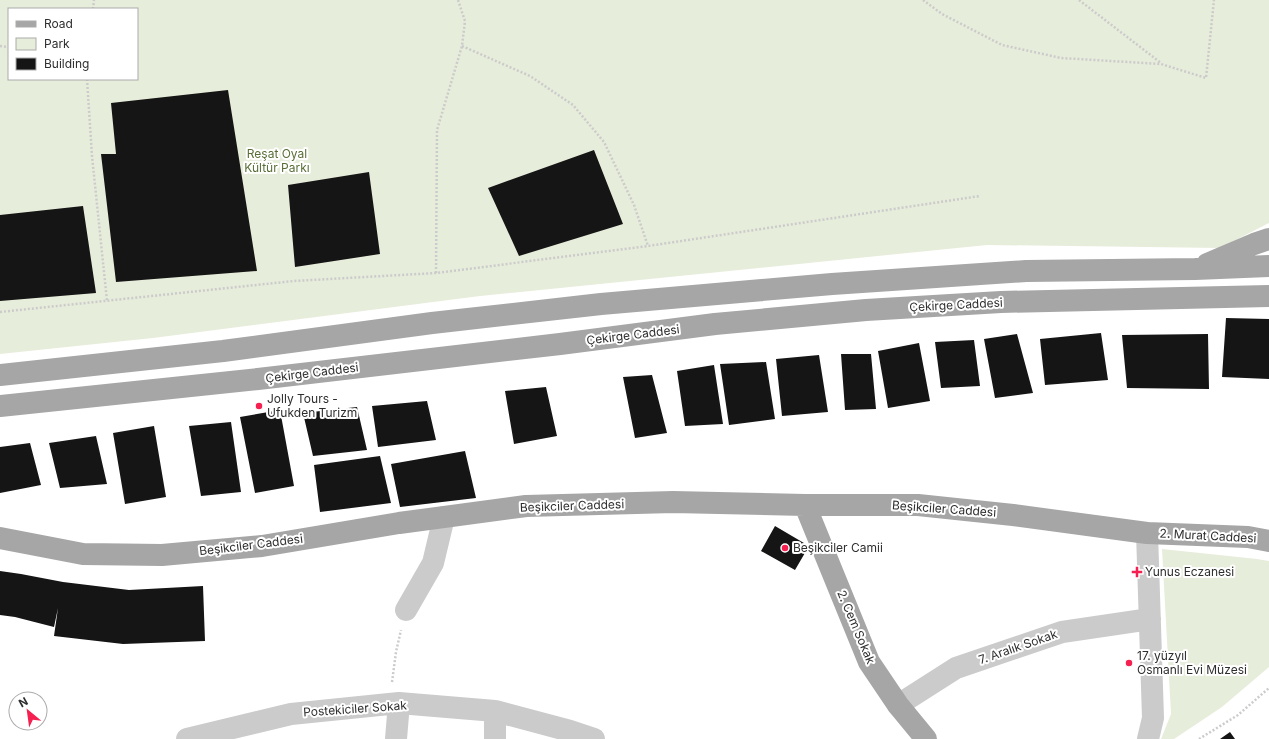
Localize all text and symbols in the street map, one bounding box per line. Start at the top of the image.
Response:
legend [8,8,138,80]
text: Road [44,16,73,31]
text: Park [44,36,70,51]
text: Building [44,56,89,71]
park label: Reşat Oyal Kültür Parkı [244,146,310,175]
street label: Çekirge Caddesi [909,295,1003,314]
street label: Çekirge Caddesi [585,321,680,348]
street label: Çekirge Caddesi [264,359,359,386]
place label: Jolly Tours - Ufukden Turizm [267,391,357,420]
marker: Jolly Tours - Ufukden Turizm [254,401,264,411]
street label: Beşikciler Caddesi [520,496,624,515]
street label: Beşikciler Caddesi [891,497,997,520]
street label: 2. Murat Caddesi [1159,525,1257,546]
street label: Beşikciler Caddesi [198,531,304,558]
place label: Beşikciler Camii [793,540,883,555]
marker: Beşikciler Camii [780,543,790,553]
place label: Yunus Eczanesi [1145,564,1234,579]
marker: Yunus Eczanesi [1132,567,1142,577]
street label: 2. Cem Sokak [834,588,879,666]
street label: 7. Aralık Sokak [977,626,1060,667]
place label: 17. yüzyıl Osmanlı Evi Müzesi [1137,648,1247,677]
marker: 17. yüzyıl Osmanlı Evi Müzesi [1124,658,1134,668]
north arrow [8,691,48,731]
text: N [16,694,30,710]
street label: Postekiciler Sokak [303,697,408,720]

